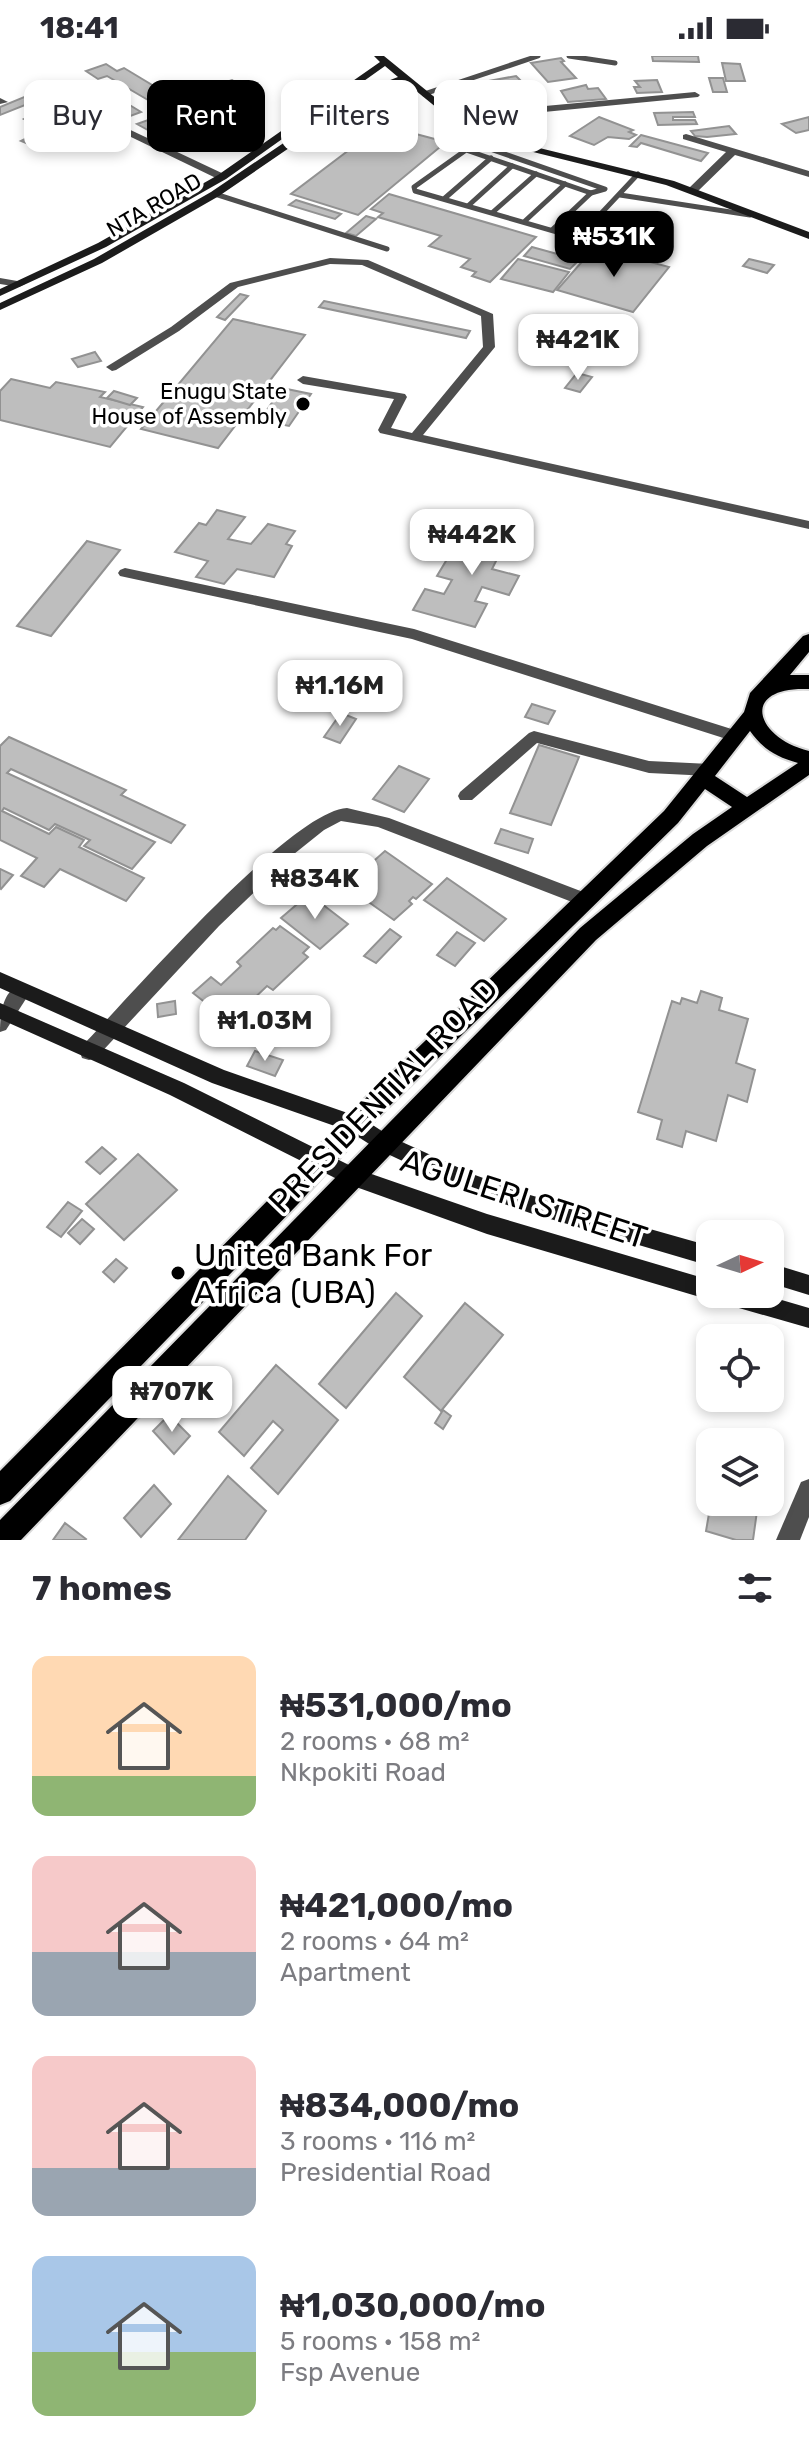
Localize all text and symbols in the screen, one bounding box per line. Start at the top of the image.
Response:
text: 18:41 [40,10,119,46]
chip: Buy [24,80,131,152]
chip: Rent [147,80,265,152]
chip: Filters [281,80,418,152]
chip: New [434,80,547,152]
street label: NTA ROAD [102,167,206,243]
pin: ₦531K [558,211,670,279]
text: ₦531K [573,221,655,252]
pin: ₦421K [522,314,634,382]
text: ₦421K [536,324,620,355]
place label: Enugu State House of Assembly [92,378,287,430]
marker: Enugu State House of Assembly [294,395,312,413]
pin: ₦442K [416,509,528,577]
text: ₦442K [428,519,516,550]
pin: ₦1.16M [275,660,405,728]
text: ₦1.16M [296,670,384,701]
pin: ₦834K [259,853,371,921]
text: ₦834K [271,863,359,894]
street label: PRESIDENTIAL ROAD [261,969,505,1221]
pin: ₦1.03M [200,995,330,1063]
text: ₦1.03M [217,1005,313,1036]
street label: AGULERI STREET [396,1141,652,1257]
north arrow [696,1220,784,1308]
map controls [696,1220,784,1516]
place label: United Bank For Africa (UBA) [194,1236,432,1311]
marker: United Bank For Africa (UBA) [169,1264,187,1282]
button: locate [696,1324,784,1412]
pin: ₦707K [116,1366,228,1434]
text: ₦707K [130,1376,214,1407]
button: layers [696,1428,784,1516]
icon: filters [733,1566,777,1610]
text: 7 homes [32,1568,172,1609]
text: ₦531,000/mo [280,1685,512,1726]
icon: home [96,1688,192,1784]
text: 2 rooms · 68 m² [280,1726,469,1757]
text: Nkpokiti Road [280,1757,446,1788]
text: ₦421,000/mo [280,1885,513,1926]
icon: home [96,1888,192,1984]
text: 2 rooms · 64 m² [280,1926,469,1957]
text: Apartment [280,1957,411,1988]
text: ₦834,000/mo [280,2085,519,2126]
icon: home [96,2088,192,2184]
text: 3 rooms · 116 m² [280,2126,475,2157]
text: Presidential Road [280,2157,491,2188]
text: ₦1,030,000/mo [280,2285,545,2326]
icon: home [96,2288,192,2384]
text: 5 rooms · 158 m² [280,2326,480,2357]
text: Fsp Avenue [280,2357,420,2388]

